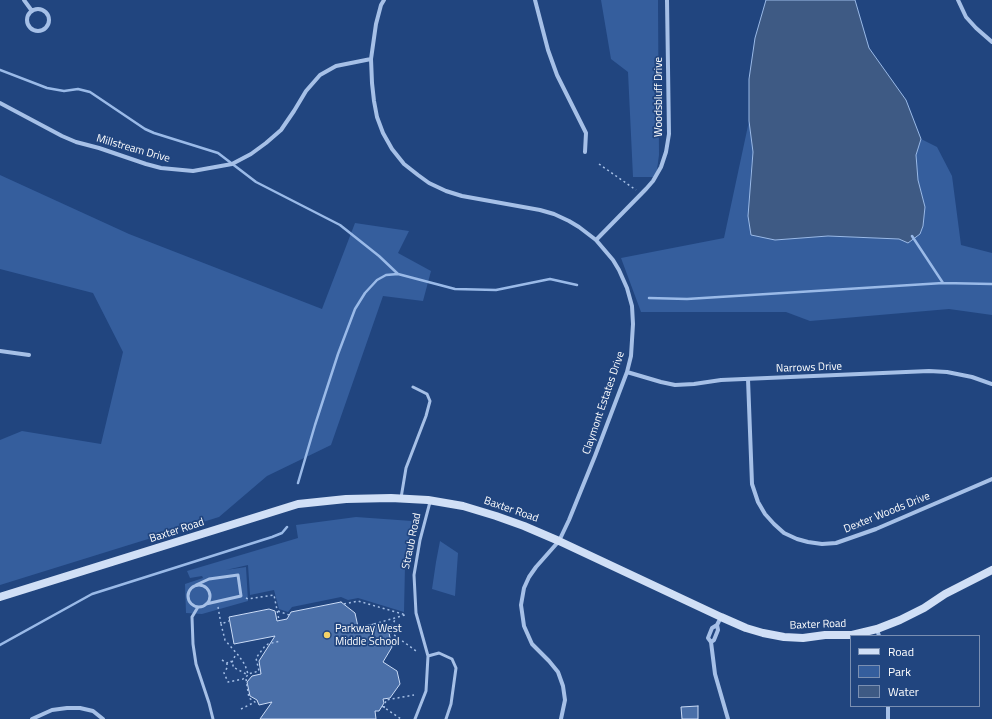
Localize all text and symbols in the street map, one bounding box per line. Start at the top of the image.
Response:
street label: Woodsbluff Drive [652,57,666,137]
street label: Millstream Drive [95,132,171,166]
street label: Claymont Estates Drive [580,350,628,456]
street label: Narrows Drive [776,360,842,376]
street label: Dexter Woods Drive [842,490,932,536]
street label: Baxter Road [482,495,540,525]
street label: Straub Road [400,512,424,570]
street label: Baxter Road [148,516,206,546]
street label: Baxter Road [789,617,847,633]
place label: Parkway West Middle School [335,622,402,648]
marker: Parkway West Middle School [322,630,332,640]
legend [850,635,980,707]
text: Road [888,642,914,661]
text: Park [888,662,911,681]
text: Water [888,682,919,701]

